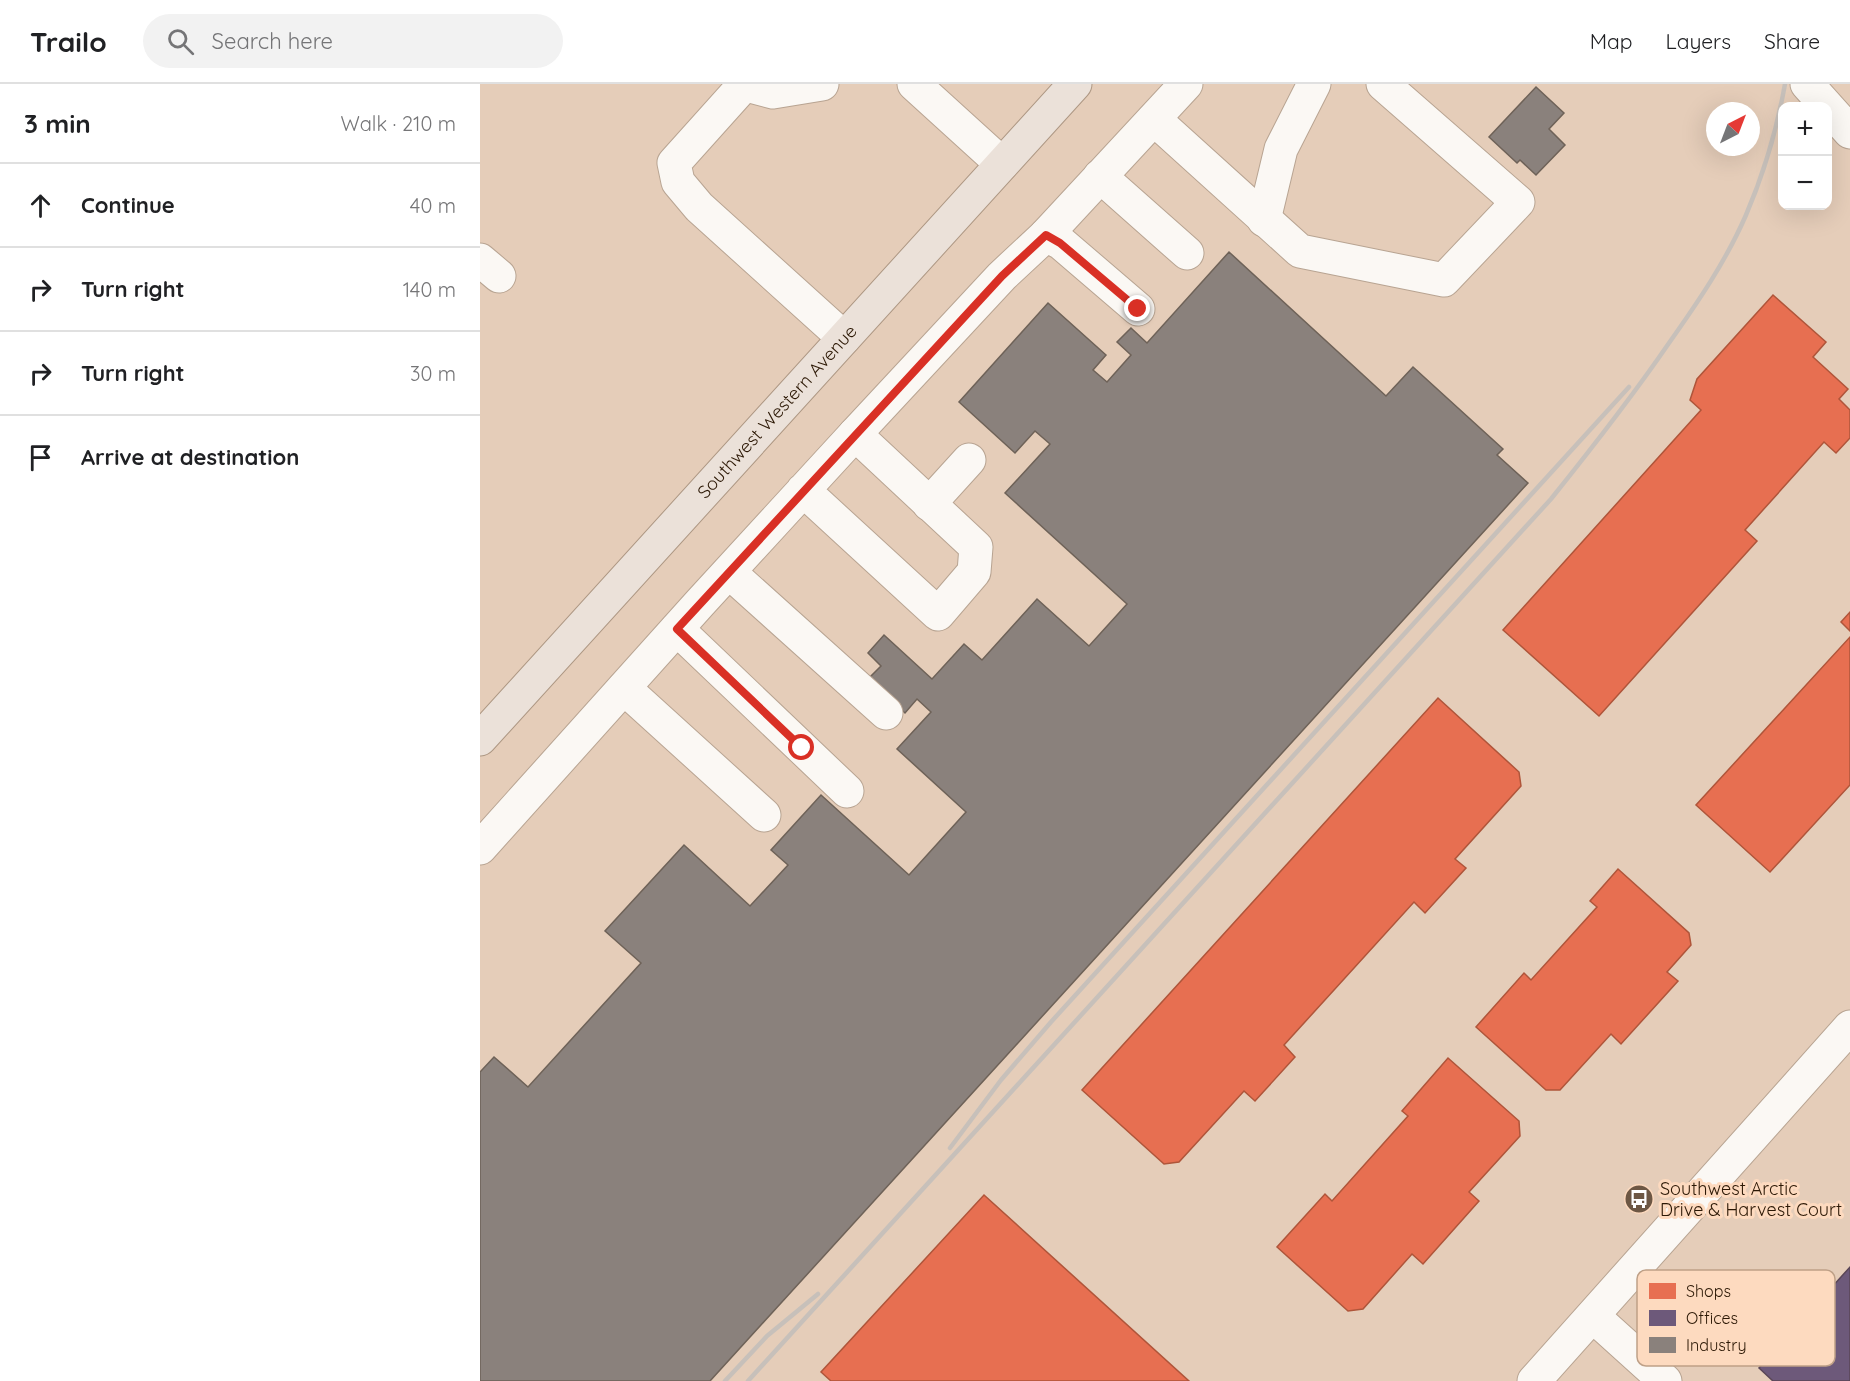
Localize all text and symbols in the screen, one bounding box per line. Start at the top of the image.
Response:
search box [143,14,563,68]
text: Trailo [30,24,107,59]
icon: search [164,25,197,58]
text: Search here [212,27,333,55]
text: Map [1590,28,1633,54]
text: Layers [1666,28,1731,54]
text: Share [1764,28,1820,54]
north arrow [1706,102,1760,156]
map controls [1778,102,1832,210]
button: + [1778,102,1832,156]
text: 3 min [24,107,91,140]
text: Walk · 210 m [341,111,456,136]
button: − [1778,156,1832,210]
icon: ahead [24,189,57,222]
text: Continue [81,191,175,219]
text: 40 m [410,193,456,218]
icon: right [24,273,57,306]
text: Turn right [81,275,185,303]
text: 140 m [403,277,456,302]
route end [1124,295,1150,321]
street label: Southwest Western Avenue [692,320,862,503]
icon: right [24,357,57,390]
text: Turn right [81,359,185,387]
text: 30 m [410,361,456,386]
icon: arrive [24,441,57,474]
text: Arrive at destination [81,443,299,471]
route start [788,734,814,760]
place label: Southwest Arctic Drive & Harvest Court [1660,1177,1842,1221]
bus stop icon: Southwest Arctic Drive & Harvest Court [1623,1183,1655,1215]
legend [1637,1270,1835,1366]
text: Shops [1686,1281,1731,1301]
text: Offices [1686,1308,1738,1328]
text: Industry [1686,1335,1746,1355]

